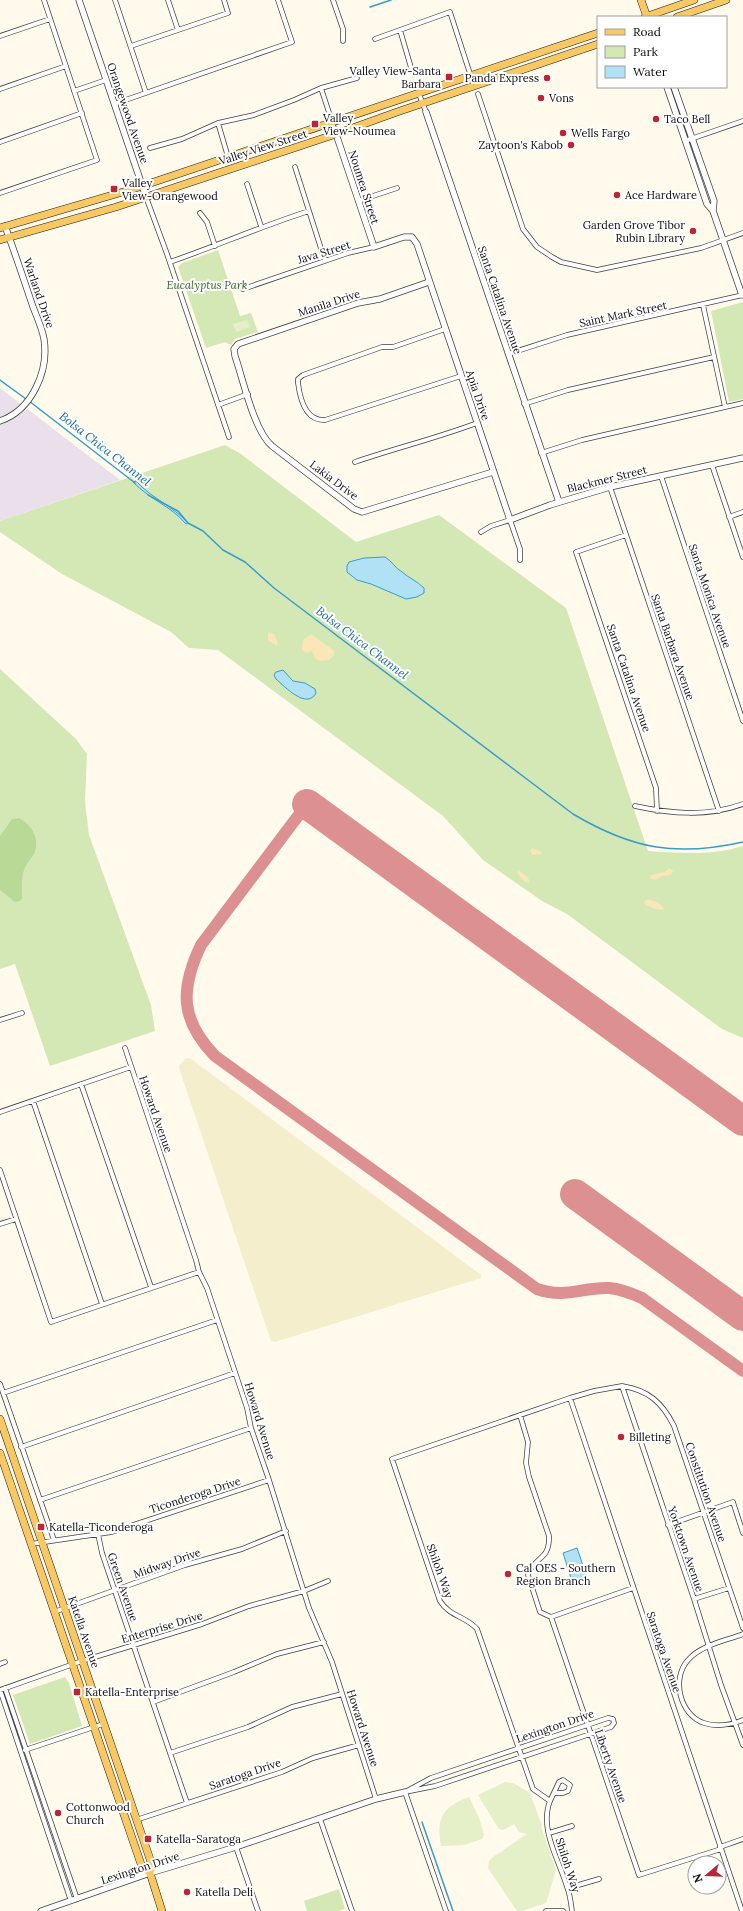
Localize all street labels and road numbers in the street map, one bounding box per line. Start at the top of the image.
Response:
street label: Orangewood Avenue [104,61,152,165]
street label: Valley View Street [216,126,310,168]
street label: Noumea Street [345,148,383,226]
street label: Java Street [295,237,353,267]
street label: Santa Catalina Avenue [475,244,525,356]
street label: Warland Drive [20,256,58,330]
street label: Manila Drive [296,286,362,320]
street label: Saint Mark Street [578,298,669,330]
street label: Apia Drive [462,367,493,422]
street label: Lakia Drive [307,457,361,503]
street label: Blackmer Street [566,462,649,496]
street label: Santa Monica Avenue [686,542,734,650]
street label: Santa Barbara Avenue [648,592,698,702]
street label: Santa Catalina Avenue [604,622,654,734]
street label: Howard Avenue [136,1074,176,1154]
street label: Howard Avenue [242,1380,278,1462]
street label: Constitution Avenue [682,1440,730,1544]
street label: Ticonderoga Drive [148,1474,242,1516]
street label: Yorktown Avenue [664,1503,707,1594]
street label: Shiloh Way [424,1542,456,1600]
street label: Midway Drive [132,1545,202,1581]
street label: Green Avenue [105,1551,141,1623]
street label: Katella Avenue [65,1594,103,1670]
street label: Enterprise Drive [120,1608,204,1646]
street label: Saratoga Avenue [644,1610,684,1694]
street label: Howard Avenue [344,1688,382,1768]
street label: Lexington Drive [514,1706,596,1746]
street label: Liberty Avenue [592,1727,630,1805]
street label: Saratoga Drive [207,1755,283,1793]
street label: Shiloh Way [553,1836,583,1894]
street label: Lexington Drive [99,1849,181,1887]

